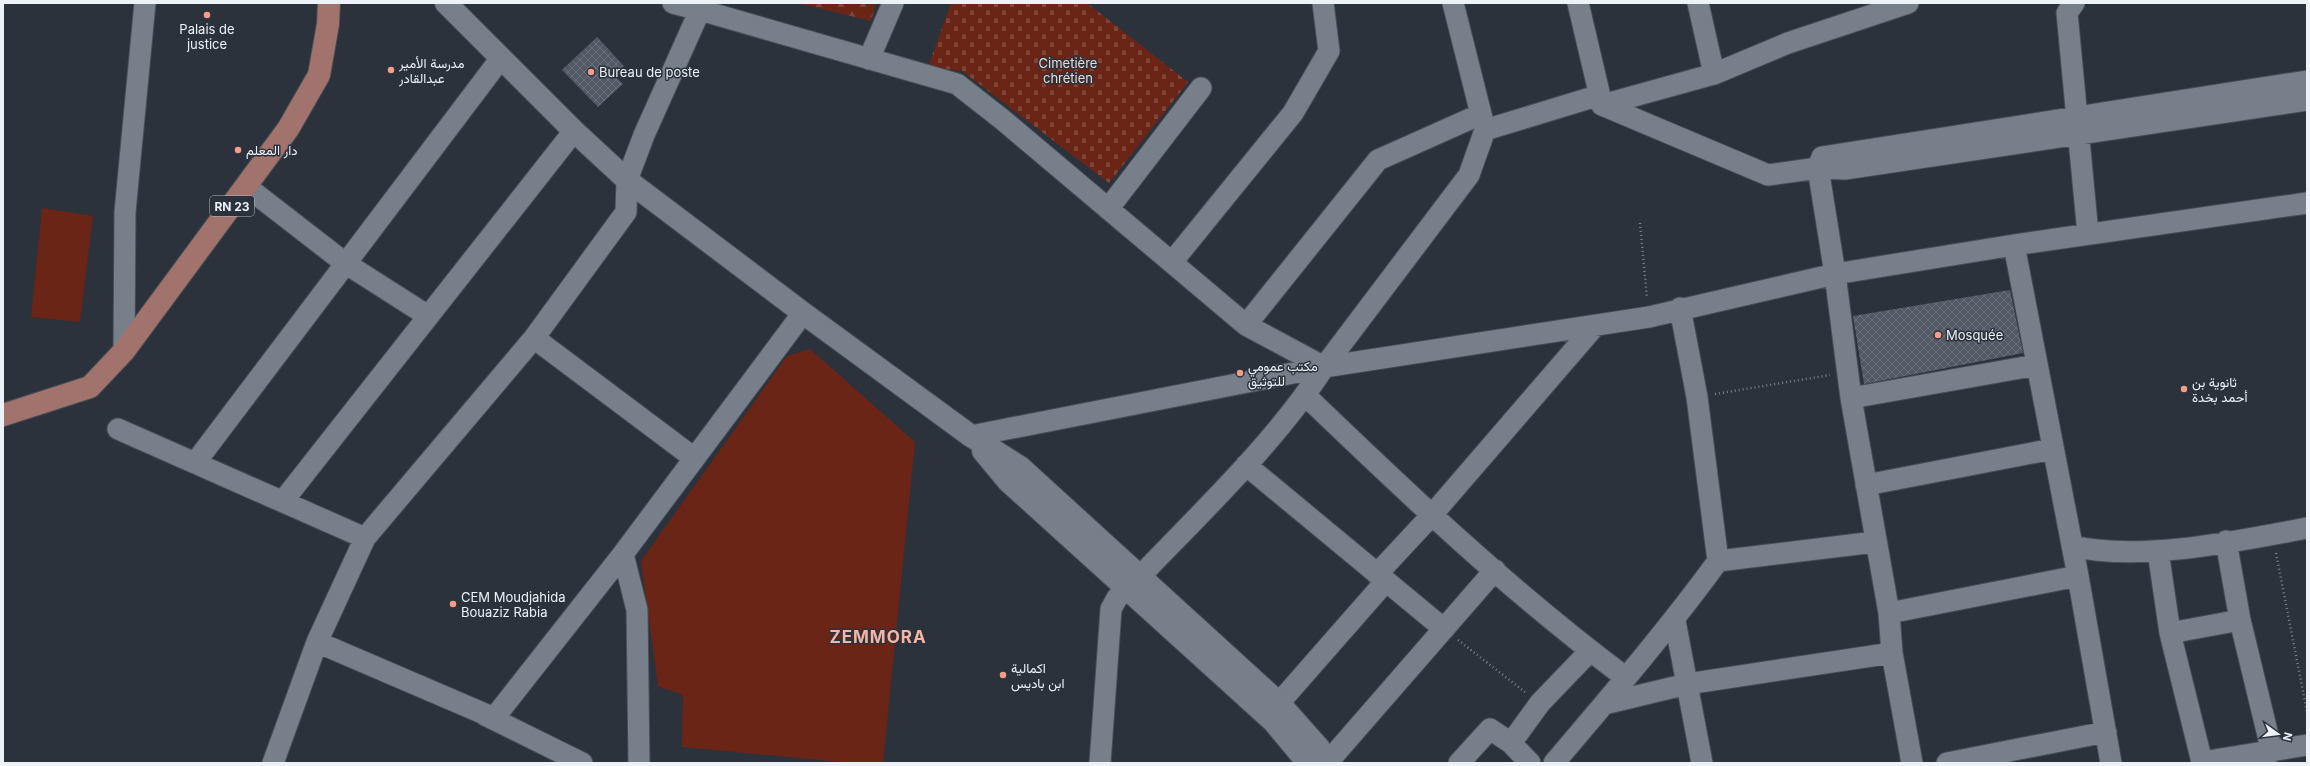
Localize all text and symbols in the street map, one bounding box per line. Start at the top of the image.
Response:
marker: Palais de justice [202,10,212,20]
place label: Palais de justice [179,21,235,52]
place label: مدرسة الأمير عبدالقادر [398,55,465,87]
park label: Cimetière chrétien [1039,55,1097,86]
place label: Bureau de poste [599,64,700,80]
marker: مدرسة الأمير عبدالقادر [386,65,396,75]
marker: Bureau de poste [586,67,596,77]
place label: دار المعلم [246,142,297,159]
marker: دار المعلم [233,145,243,155]
road number: RN 23 [210,196,254,216]
place label: Mosquée [1946,327,2003,343]
marker: Mosquée [1933,330,1943,340]
place label: مكتب عمومي للتوثيق [1248,358,1318,390]
marker: مكتب عمومي للتوثيق [1235,368,1245,378]
place label: ثانوية بن أحمد بخدة [2192,374,2247,405]
marker: ثانوية بن أحمد بخدة [2179,384,2189,394]
place label: CEM Moudjahida Bouaziz Rabia [461,589,565,620]
marker: CEM Moudjahida Bouaziz Rabia [448,599,458,609]
district label: ZEMMORA [829,627,927,647]
place label: اكمالية ابن باديس [1011,660,1064,692]
marker: اكمالية ابن باديس [998,670,1008,680]
north arrow [2258,714,2298,754]
text: N [2280,731,2296,742]

